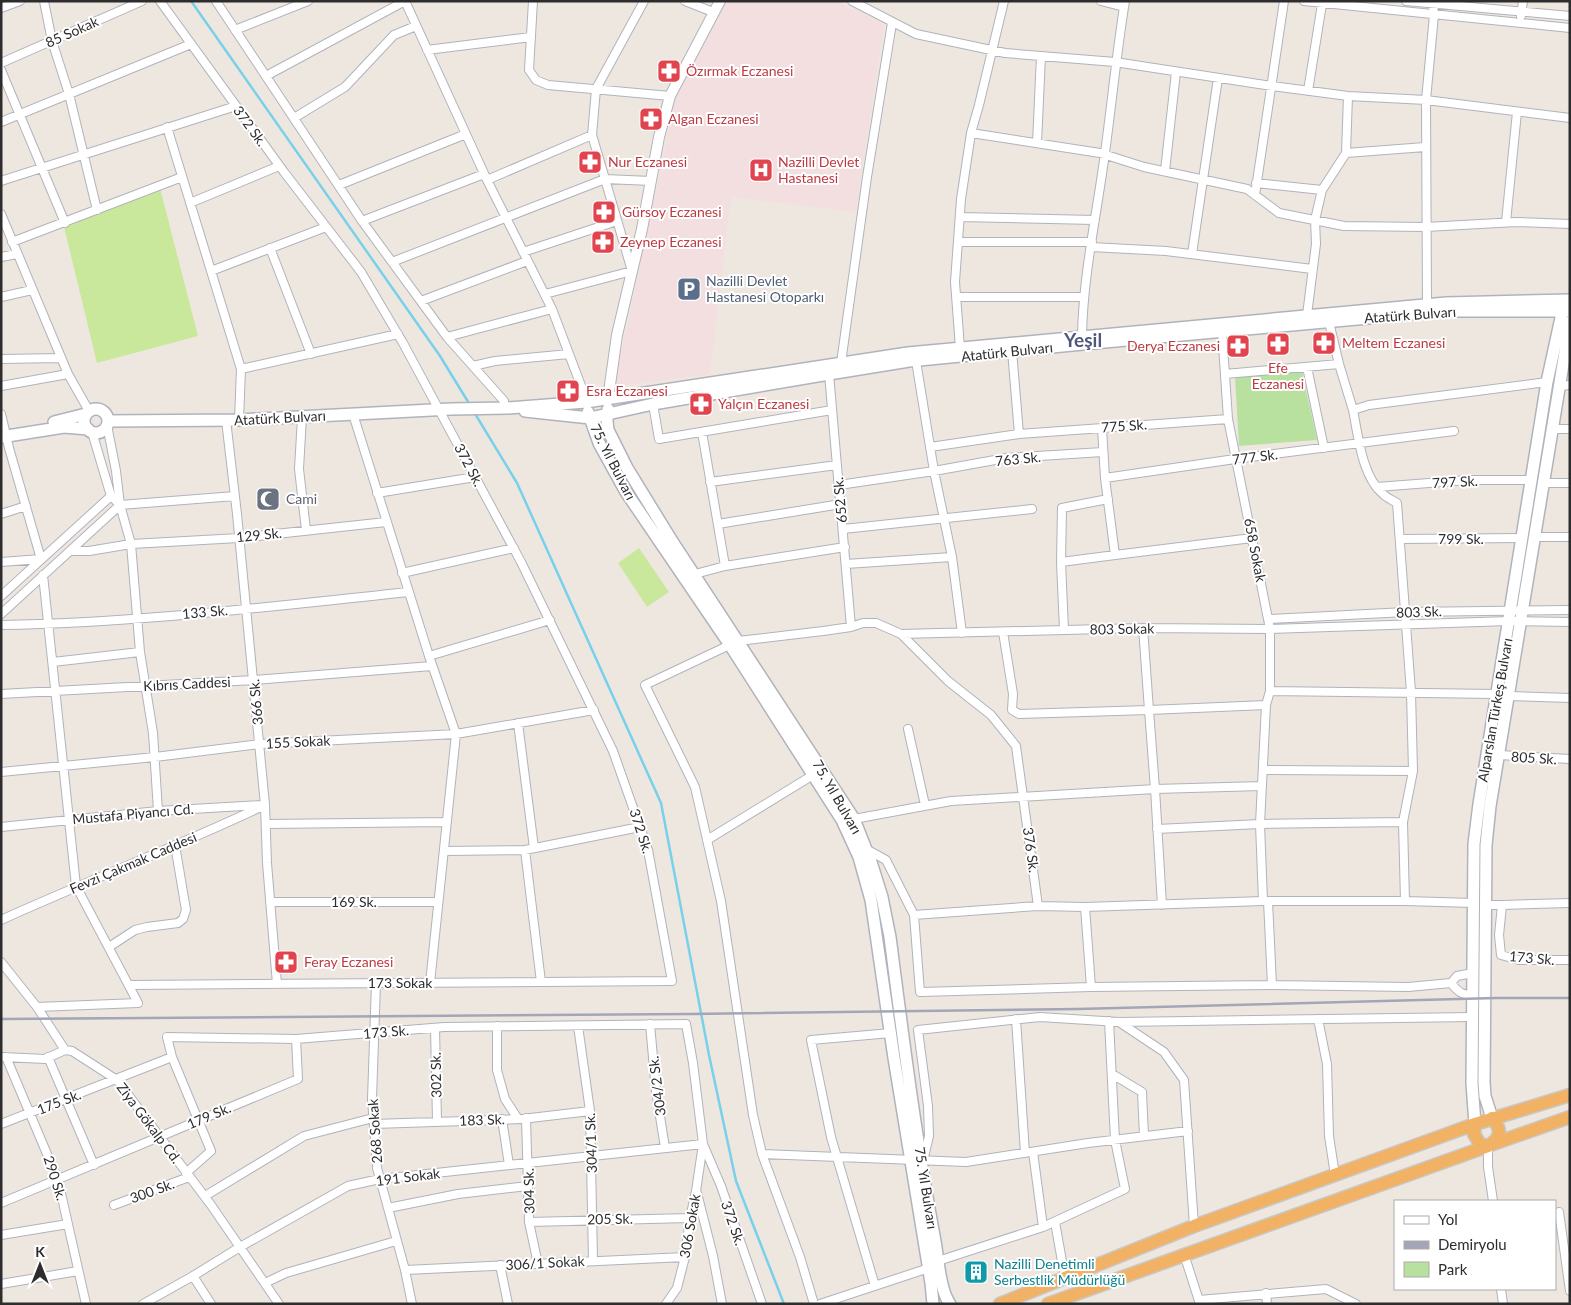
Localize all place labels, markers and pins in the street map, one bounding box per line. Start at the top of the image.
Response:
pharmacy icon: Özırmak Eczanesi [656,58,682,84]
place label: Özırmak Eczanesi [686,62,793,79]
pharmacy icon: Algan Eczanesi [638,106,664,132]
place label: Algan Eczanesi [668,110,759,127]
pharmacy icon: Nur Eczanesi [577,149,603,175]
place label: Nur Eczanesi [608,153,687,170]
place label: Nazilli Devlet Hastanesi [778,153,859,186]
hospital icon: Nazilli Devlet Hastanesi [748,157,774,183]
pharmacy icon: Gürsoy Eczanesi [591,199,617,225]
place label: Gürsoy Eczanesi [622,203,722,220]
pharmacy icon: Zeynep Eczanesi [590,229,616,255]
place label: Zeynep Eczanesi [620,233,722,250]
place label: Nazilli Devlet Hastanesi Otoparkı [706,272,824,305]
parking icon: Nazilli Devlet Hastanesi Otoparkı [676,276,702,302]
pharmacy icon: Meltem Eczanesi [1311,330,1337,356]
pharmacy icon: Efe Eczanesi [1265,331,1291,357]
pharmacy icon: Derya Eczanesi [1225,333,1251,359]
place label: Meltem Eczanesi [1342,334,1445,351]
place label: Derya Eczanesi [1127,337,1220,354]
place label: Efe Eczanesi [1252,359,1304,392]
pharmacy icon: Esra Eczanesi [555,378,581,404]
place label: Esra Eczanesi [586,382,668,399]
pharmacy icon: Yalçın Eczanesi [688,391,714,417]
place label: Yalçın Eczanesi [718,395,809,412]
mosque icon: Cami [255,486,281,512]
place label: Cami [286,490,317,507]
pharmacy icon: Feray Eczanesi [273,949,299,975]
place label: Feray Eczanesi [304,953,393,970]
place label: Nazilli Denetimli Serbestlik Müdürlüğü [994,1255,1125,1288]
building icon: Nazilli Denetimli Serbestlik Müdürlüğü [963,1259,989,1285]

